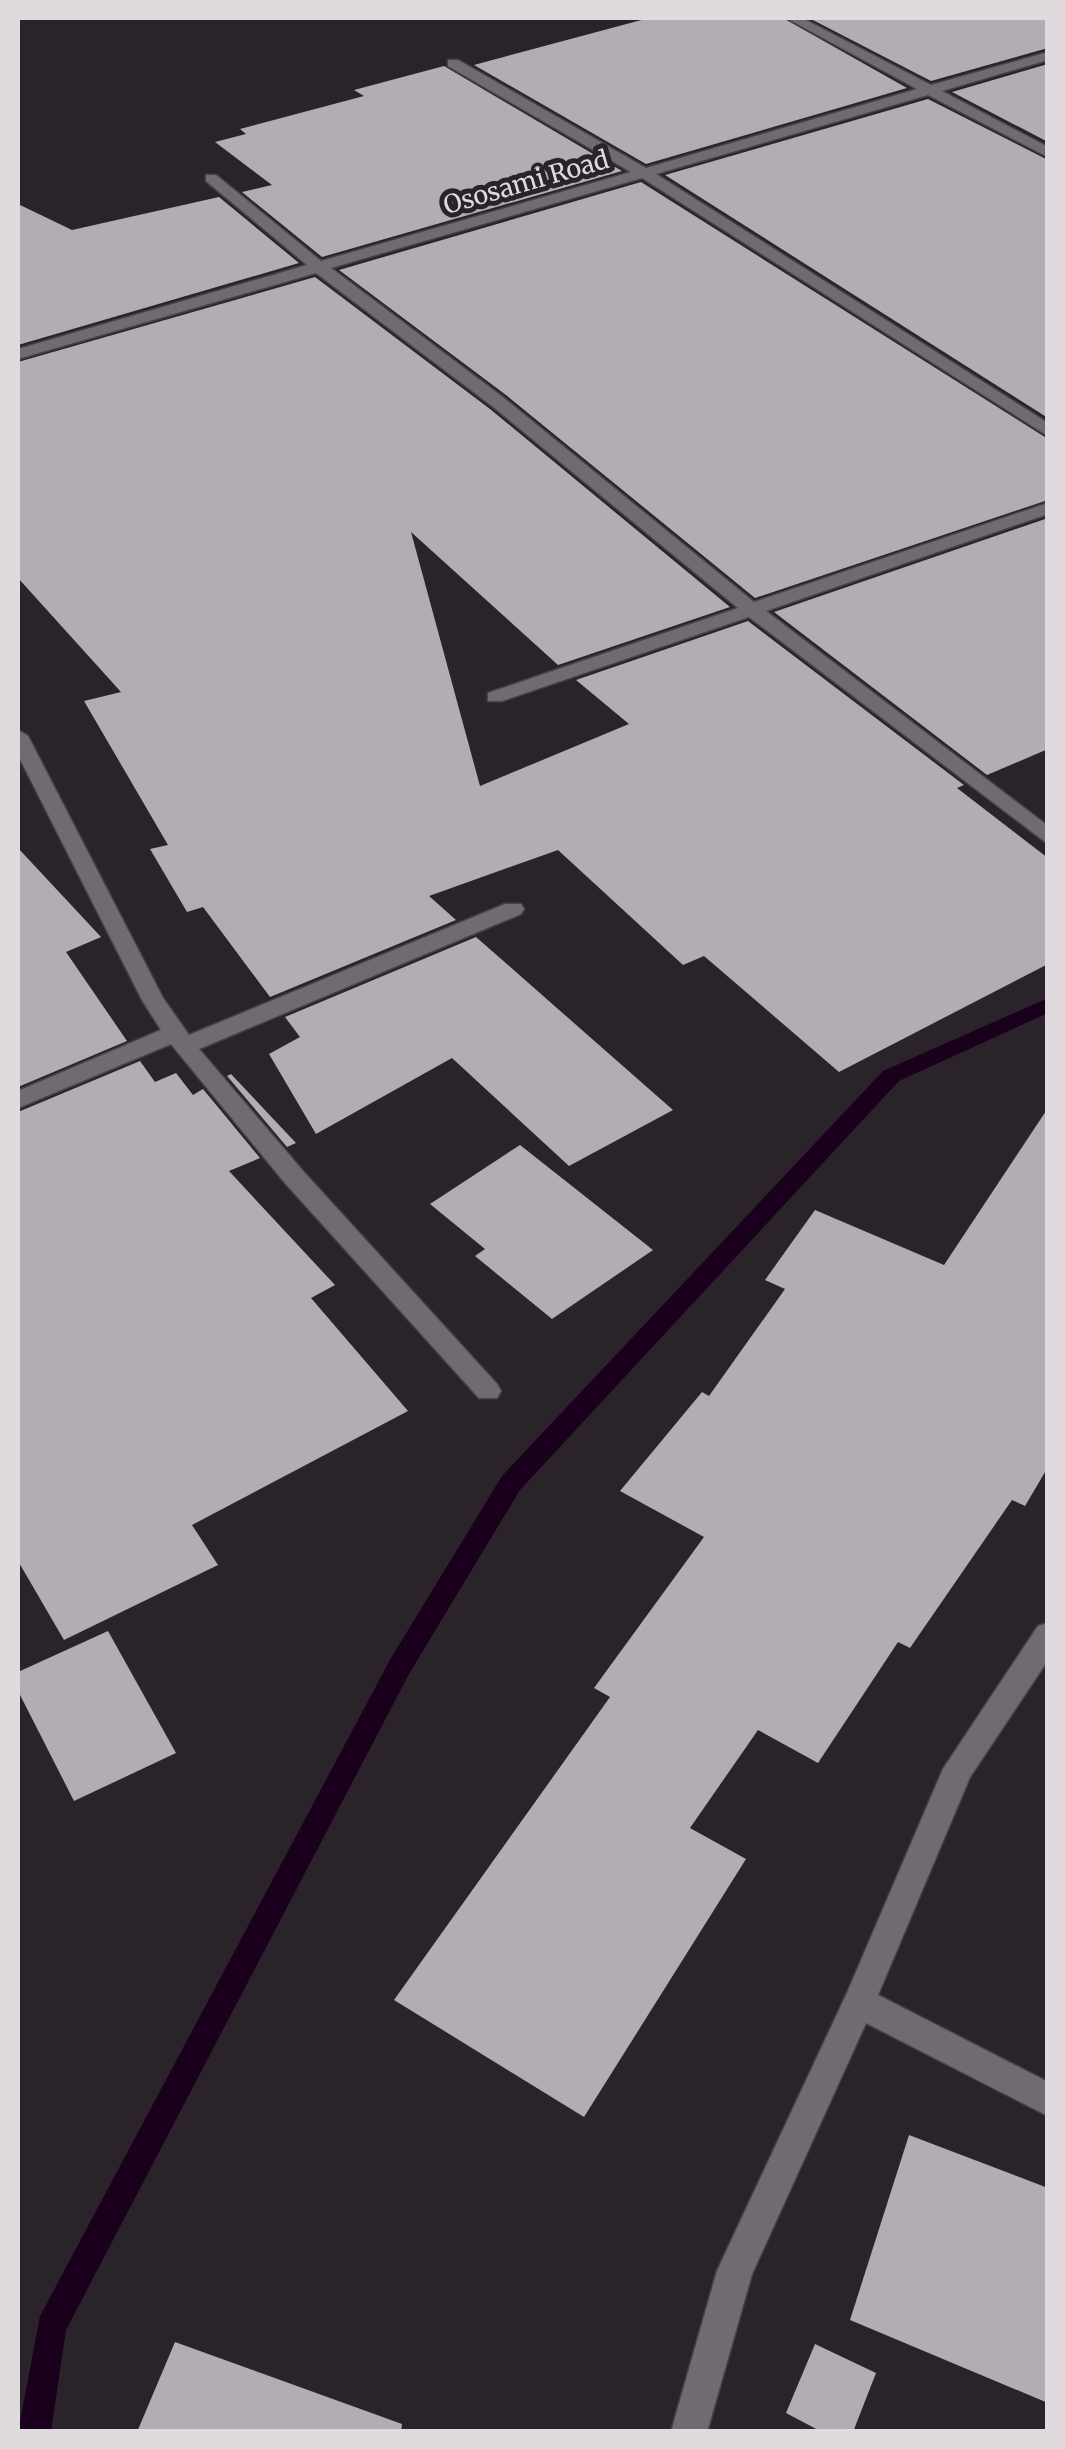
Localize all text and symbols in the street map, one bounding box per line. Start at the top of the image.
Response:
street label: Ososami Road [440,143,612,221]

